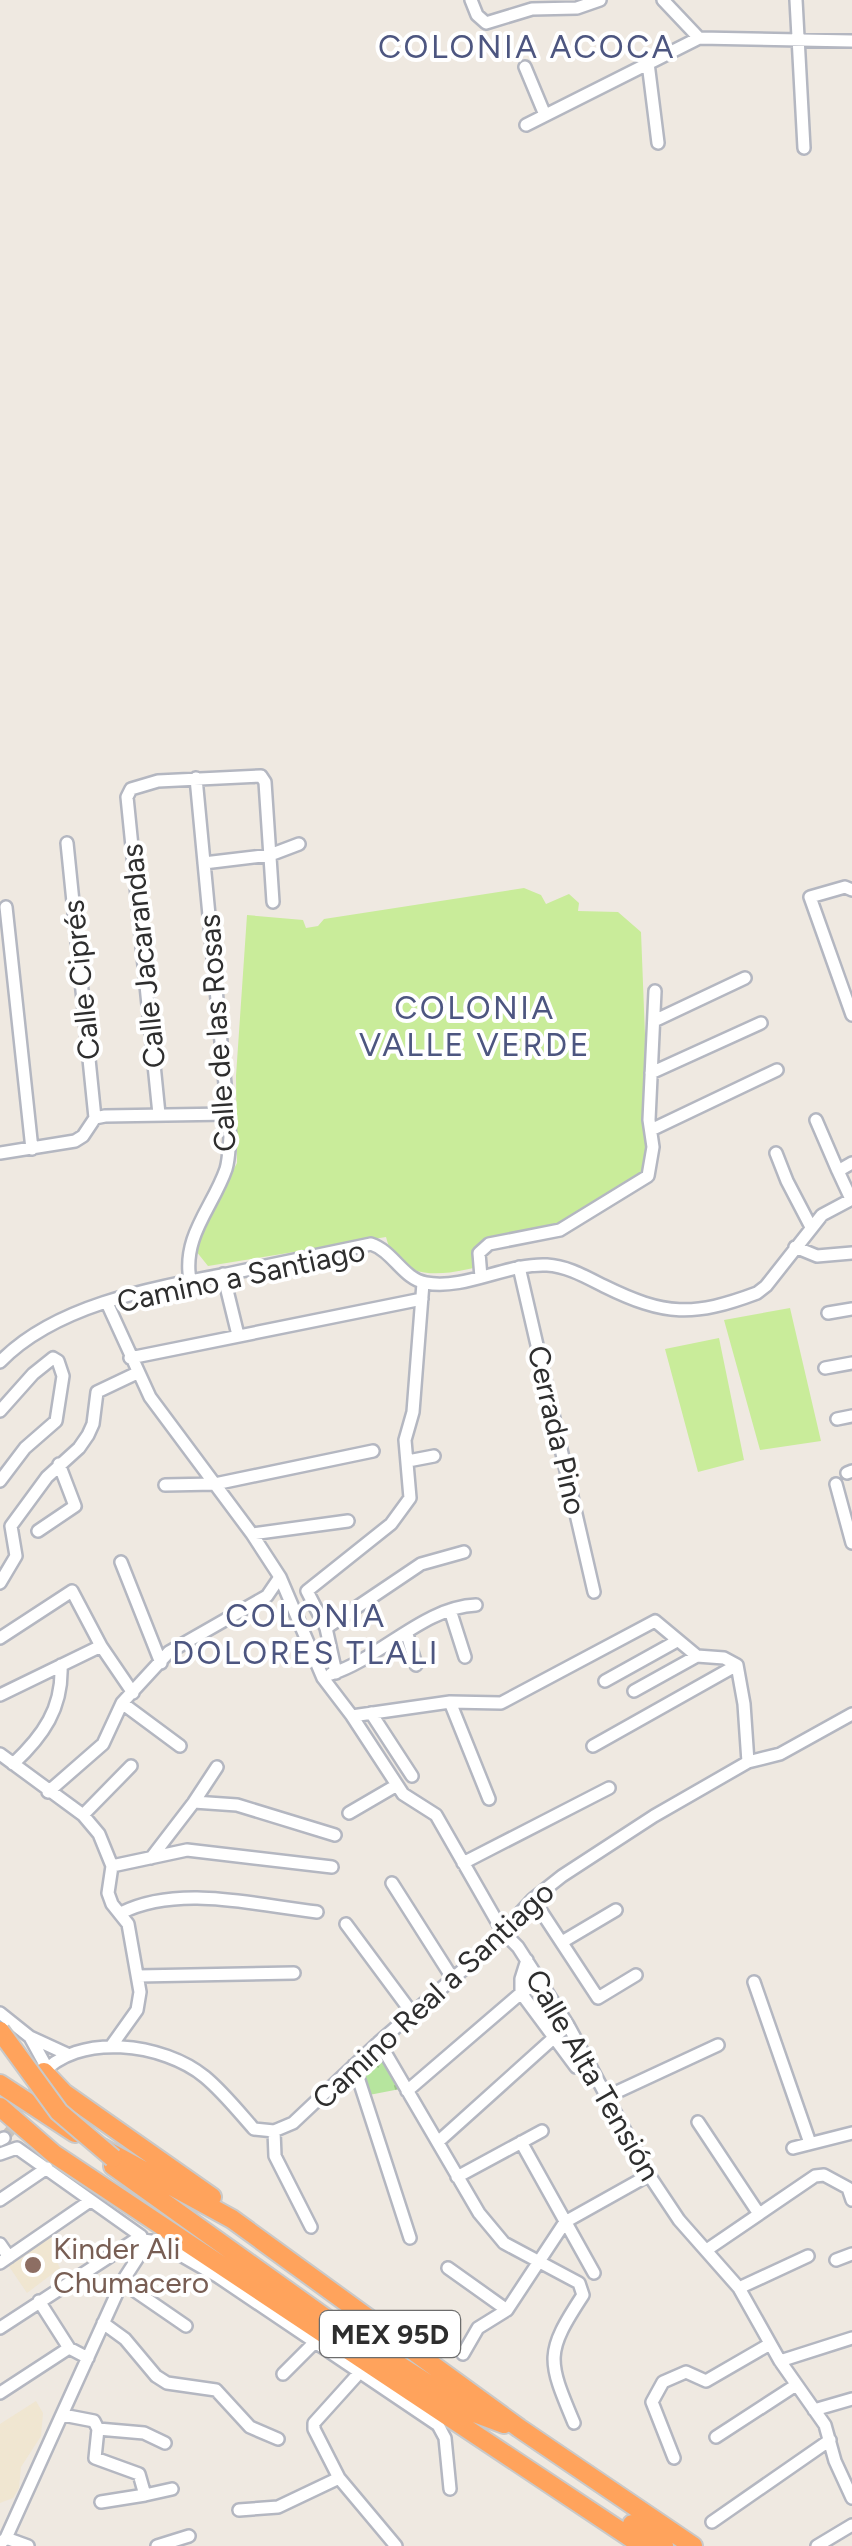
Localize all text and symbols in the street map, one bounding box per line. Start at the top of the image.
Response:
district label: COLONIA ACOCA [378,28,676,66]
street label: Calle Jacarandas [113,842,173,1070]
street label: Calle Ciprés [54,898,108,1062]
street label: Calle de las Rosas [190,913,244,1153]
district label: COLONIA VALLE VERDE [359,989,591,1064]
street label: Camino a Santiago [114,1232,368,1320]
street label: Cerrada Pino [520,1342,594,1518]
district label: COLONIA DOLORES TLALI [172,1597,440,1672]
street label: Camino Real a Santiago [304,1873,562,2117]
street label: Calle Alta Tensión [518,1963,668,2187]
place label: Kinder Ali Chumacero [53,2230,209,2301]
marker: Kinder Ali Chumacero [22,2254,44,2276]
road number: MEX 95D [320,2311,460,2357]

